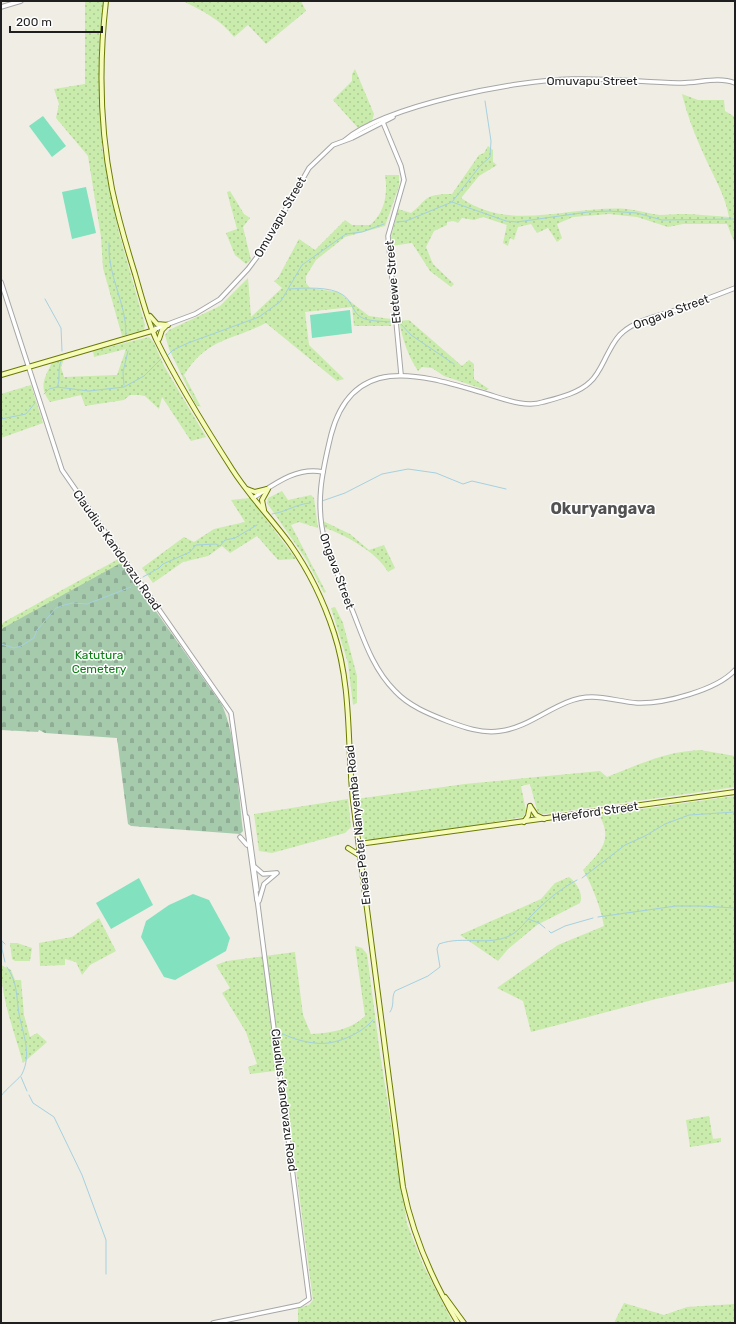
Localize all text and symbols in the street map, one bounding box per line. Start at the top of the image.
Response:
scale bar [10,8,102,34]
text: 200 m [16,15,52,29]
street label: Omuvapu Street [546,74,638,88]
street label: Omuvapu Street [251,174,309,260]
street label: Etetewe Street [382,239,404,324]
street label: Ongava Street [631,292,711,332]
street label: Claudius Kandovazu Road [70,487,164,613]
district label: Okuryangava [550,499,656,518]
street label: Ongava Street [317,531,357,611]
park label: Katutura Cemetery [72,648,127,676]
street label: Eneas Peter Nanyemba Road [343,744,373,906]
street label: Hereford Street [551,799,639,825]
street label: Claudius Kandovazu Road [268,1028,300,1172]

